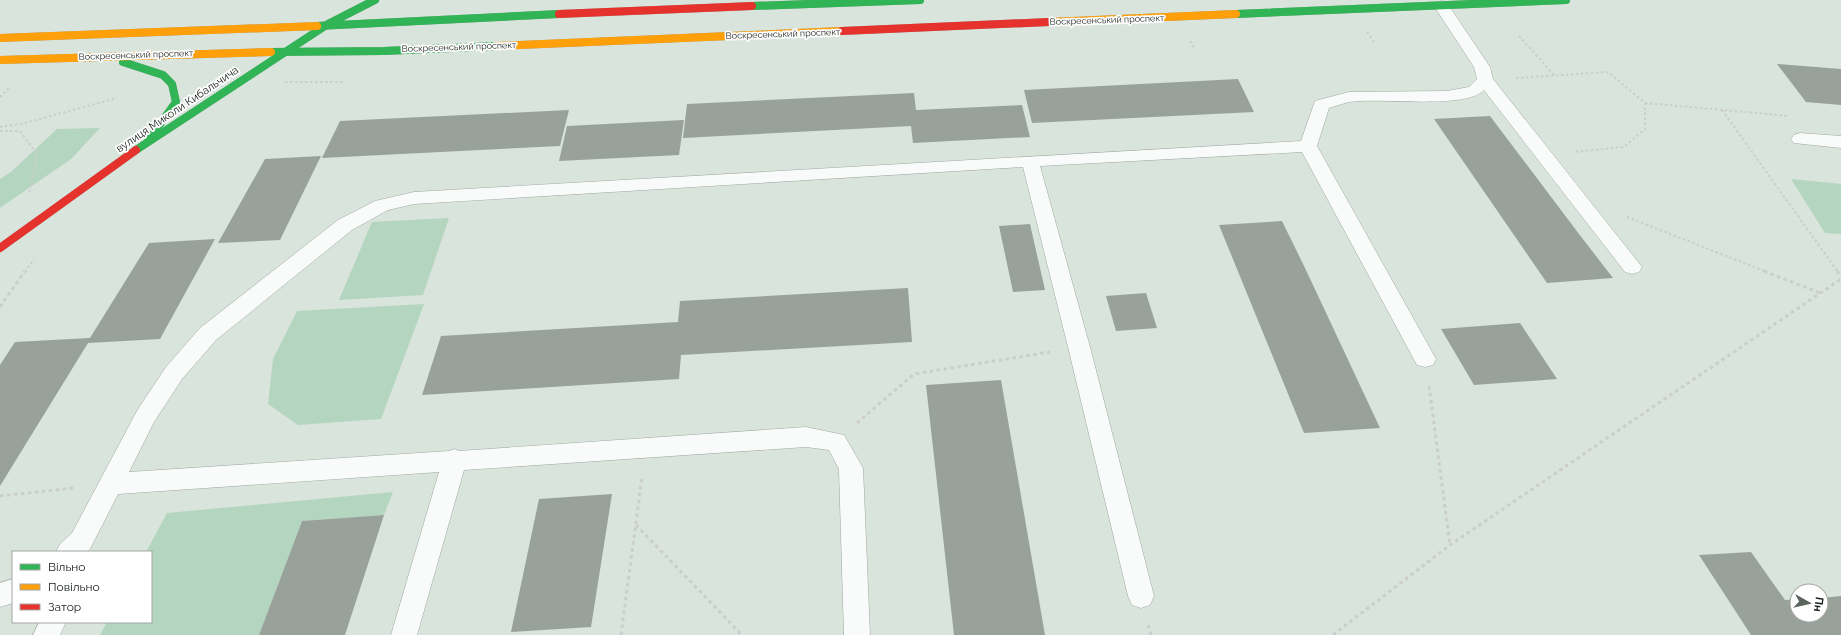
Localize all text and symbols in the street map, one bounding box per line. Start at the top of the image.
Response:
street label: Воскресенський проспект [1050,13,1165,27]
street label: Воскресенський проспект [726,27,841,41]
street label: Воскресенський проспект [402,40,517,54]
street label: Воскресенський проспект [79,48,194,62]
street label: вулиця Миколи Кибальчича [114,63,241,155]
legend [12,551,152,623]
text: Вільно [48,560,85,574]
text: Повільно [48,580,100,594]
north arrow [1789,583,1829,623]
text: Пн [1811,596,1826,612]
text: Затор [48,600,81,614]

